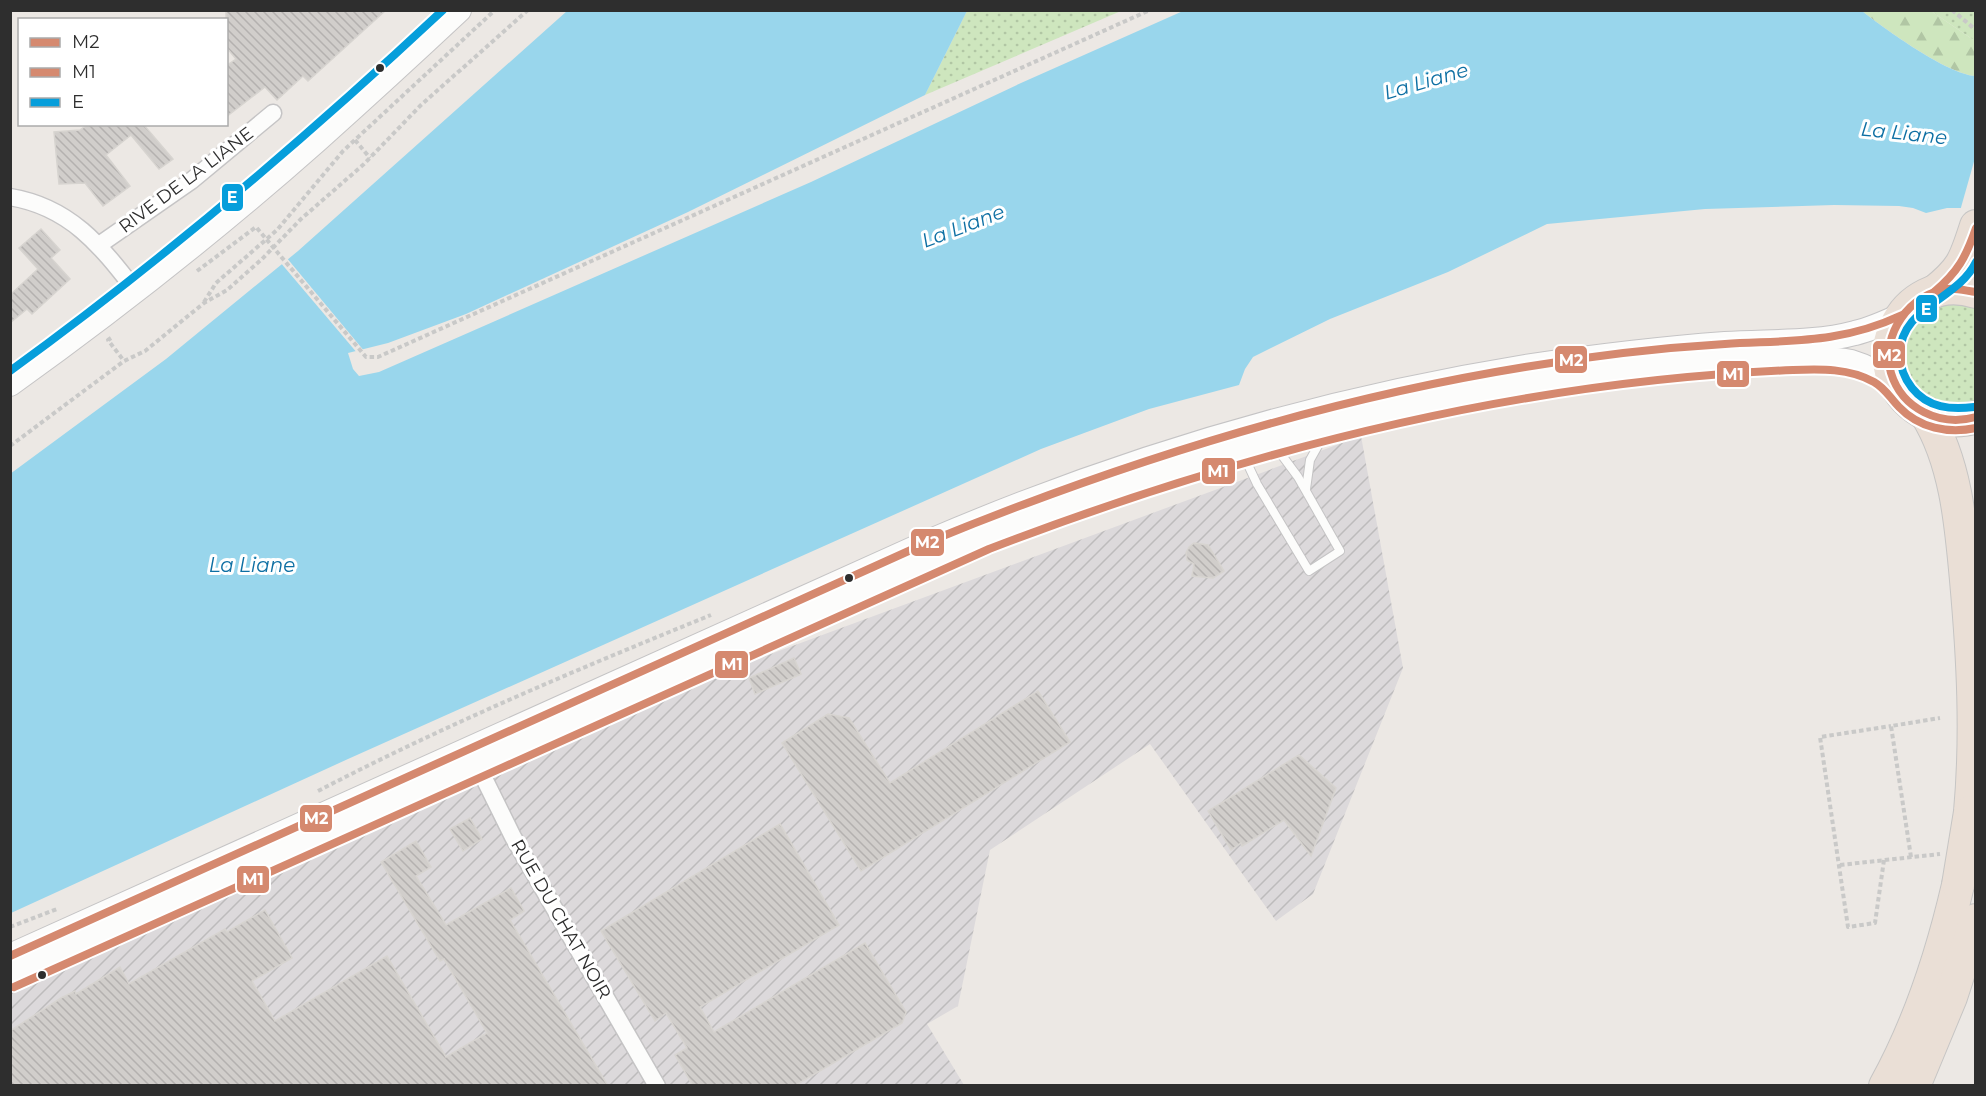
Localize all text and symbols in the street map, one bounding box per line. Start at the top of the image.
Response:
legend [18,18,228,126]
text: M2 [72,31,99,53]
water label: La Liane [1381,58,1471,104]
text: M1 [72,61,96,83]
unlabelled marker [374,62,386,74]
text: E [72,91,84,113]
water label: La Liane [1860,117,1948,149]
street label: RIVE DE LA LIANE [115,122,257,238]
line badge: E [221,183,244,212]
water label: La Liane [918,199,1008,253]
line badge: E [1915,294,1938,323]
text: E [1921,300,1931,319]
line badge: M2 [1872,340,1906,369]
line badge: M2 [1554,345,1588,374]
text: M2 [1877,346,1901,365]
text: M2 [1559,351,1583,370]
line badge: M1 [1716,360,1750,388]
text: M1 [1722,365,1744,384]
line badge: M1 [1201,457,1236,485]
text: M1 [1207,462,1229,481]
line badge: M2 [910,528,945,557]
text: M2 [915,533,939,552]
water label: La Liane [209,553,295,577]
unlabelled marker [843,572,855,584]
line badge: M1 [714,650,749,679]
text: M1 [721,655,743,674]
line badge: M2 [299,804,333,833]
text: M2 [304,809,328,828]
street label: RUE DU CHAT NOIR [506,835,616,1003]
line badge: M1 [236,865,270,894]
text: M1 [242,870,264,889]
unlabelled marker [36,969,48,981]

